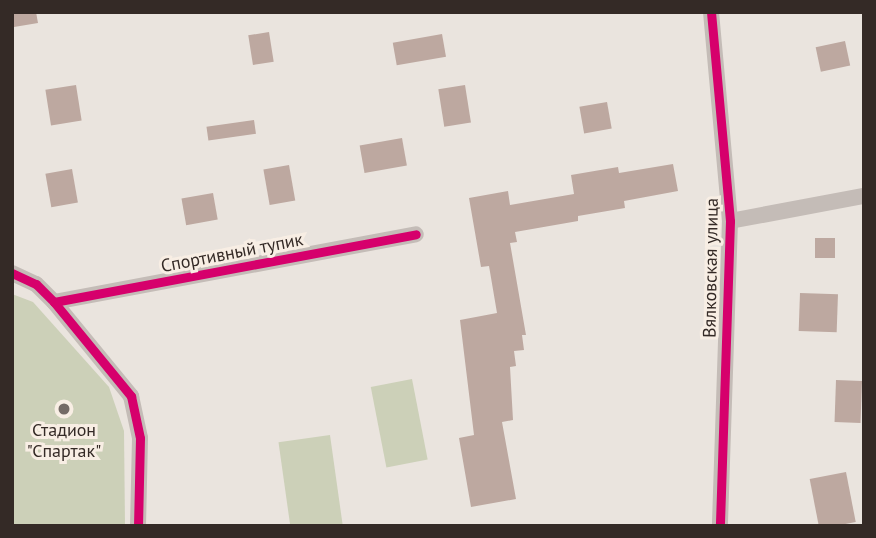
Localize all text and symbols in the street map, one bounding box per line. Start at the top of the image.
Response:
street label: Вялковская улица [699,198,723,338]
street label: Спортивный тупик [159,229,305,277]
marker: Стадион "Спартак" [56,401,72,417]
place label: Стадион "Спартак" [27,420,101,462]

